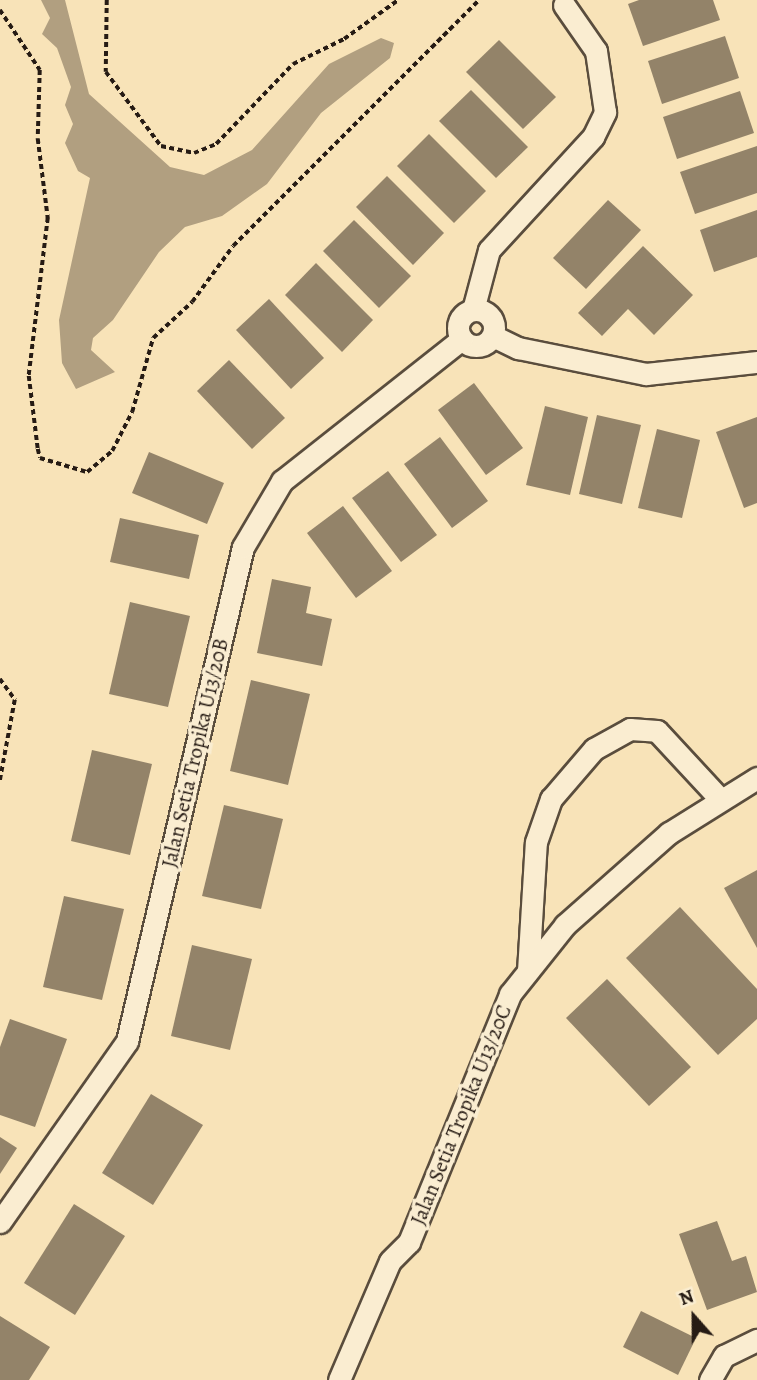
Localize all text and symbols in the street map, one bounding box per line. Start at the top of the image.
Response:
street label: Jalan Setia Tropika U13/20B [156,636,234,870]
street label: Jalan Setia Tropika U13/20C [405,1001,517,1229]
north arrow [659,1282,729,1352]
text: N [675,1283,698,1312]

